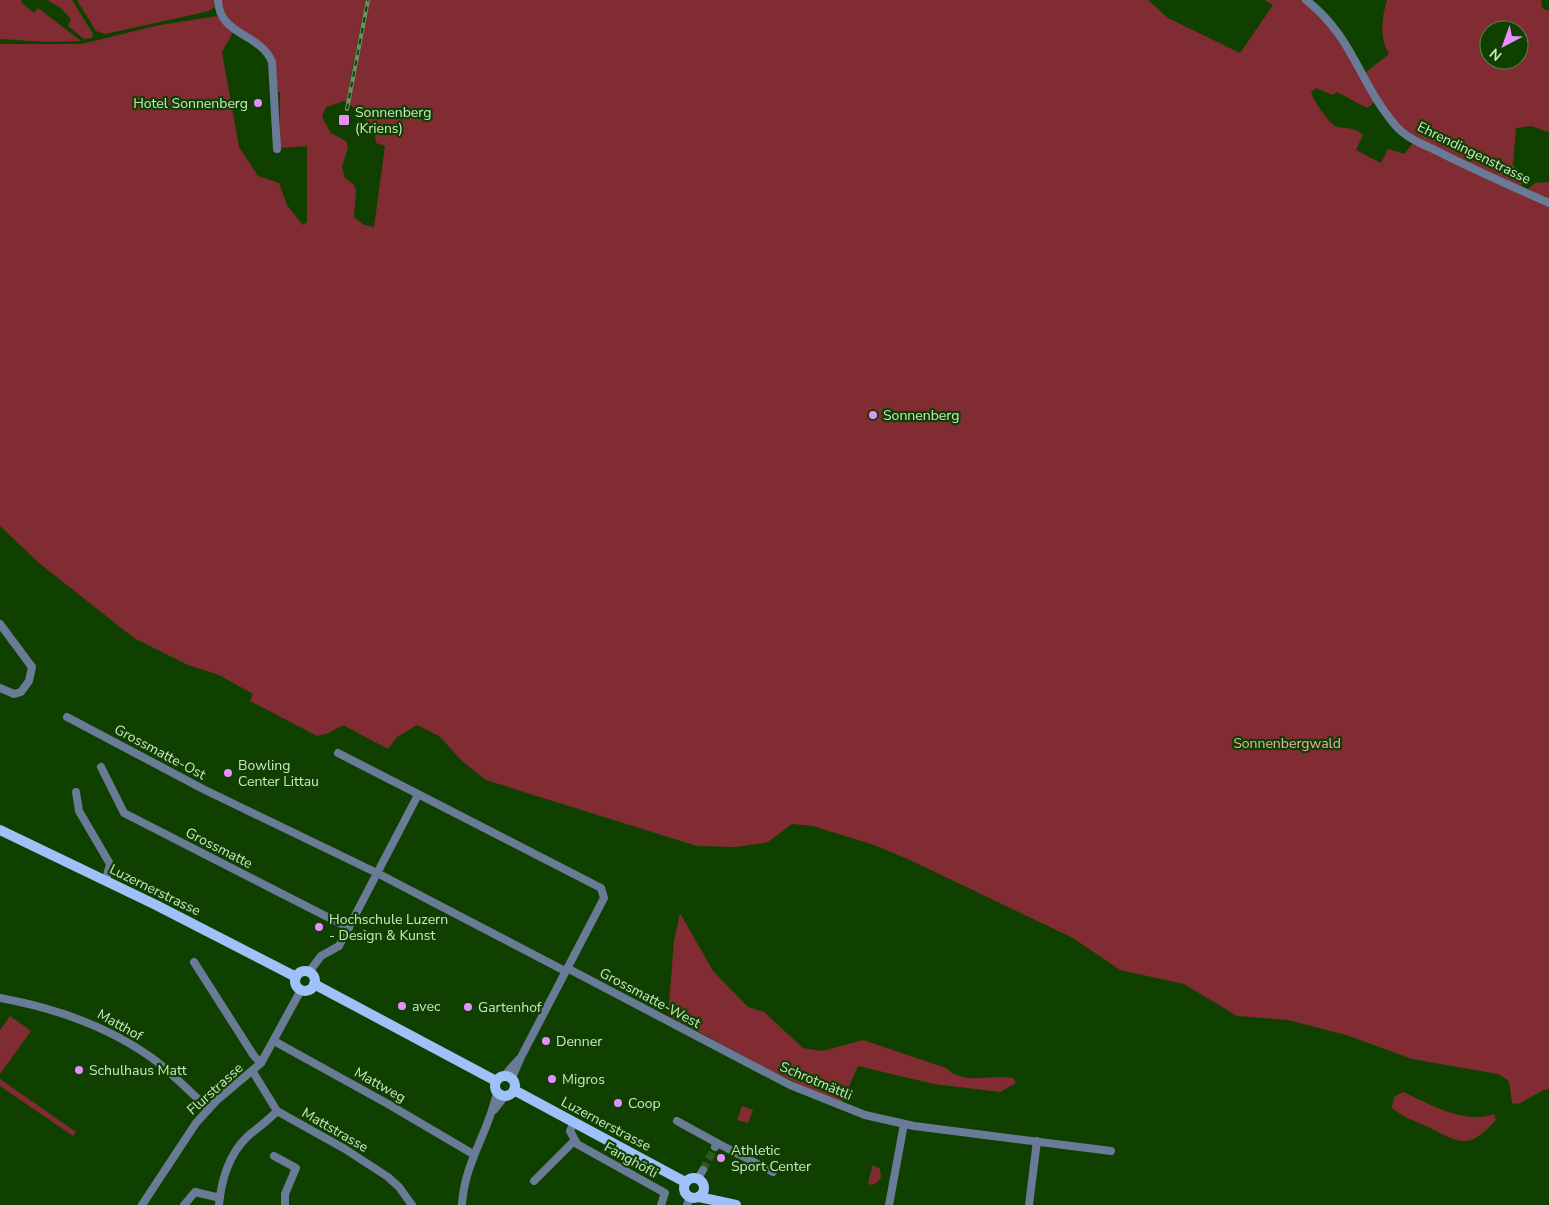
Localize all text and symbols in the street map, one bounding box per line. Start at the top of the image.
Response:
north arrow [1479,20,1529,70]
text: N [1486,44,1506,65]
place label: Hotel Sonnenberg [133,94,248,113]
marker: Hotel Sonnenberg [252,97,264,109]
place label: Sonnenberg (Kriens) [355,103,431,138]
marker: Sonnenberg (Kriens) [337,113,351,127]
street label: Ehrendingenstrasse [1414,117,1534,189]
place label: Sonnenberg [883,406,959,425]
marker: Sonnenberg [867,409,879,421]
street label: Grossmatte-Ost [111,720,209,784]
park label: Sonnenbergwald [1233,734,1341,753]
place label: Bowling Center Littau [238,756,319,791]
marker: Bowling Center Littau [222,767,234,779]
street label: Grossmatte [182,823,256,873]
street label: Luzernerstrasse [106,860,204,920]
place label: Hochschule Luzern - Design & Kunst [329,910,448,945]
marker: Hochschule Luzern - Design & Kunst [313,921,325,933]
street label: Grossmatte-West [596,963,704,1033]
place label: avec [412,997,441,1016]
place label: Gartenhof [478,998,542,1017]
marker: avec [396,1000,408,1012]
marker: Gartenhof [462,1001,474,1013]
street label: Matthof [94,1005,146,1045]
place label: Denner [556,1032,602,1051]
marker: Denner [540,1035,552,1047]
street label: Schrotmättli [777,1057,855,1105]
street label: Flurstrasse [183,1059,247,1119]
place label: Schulhaus Matt [89,1061,187,1080]
street label: Mattweg [351,1063,409,1107]
marker: Schulhaus Matt [73,1064,85,1076]
place label: Migros [562,1070,605,1089]
marker: Migros [546,1073,558,1085]
street label: Luzernerstrasse [558,1092,654,1156]
place label: Coop [628,1094,661,1113]
marker: Coop [612,1097,624,1109]
street label: Mattstrasse [298,1103,372,1157]
street label: Fanghöfli [601,1137,661,1183]
place label: Athletic Sport Center [731,1141,811,1176]
marker: Athletic Sport Center [715,1152,727,1164]

